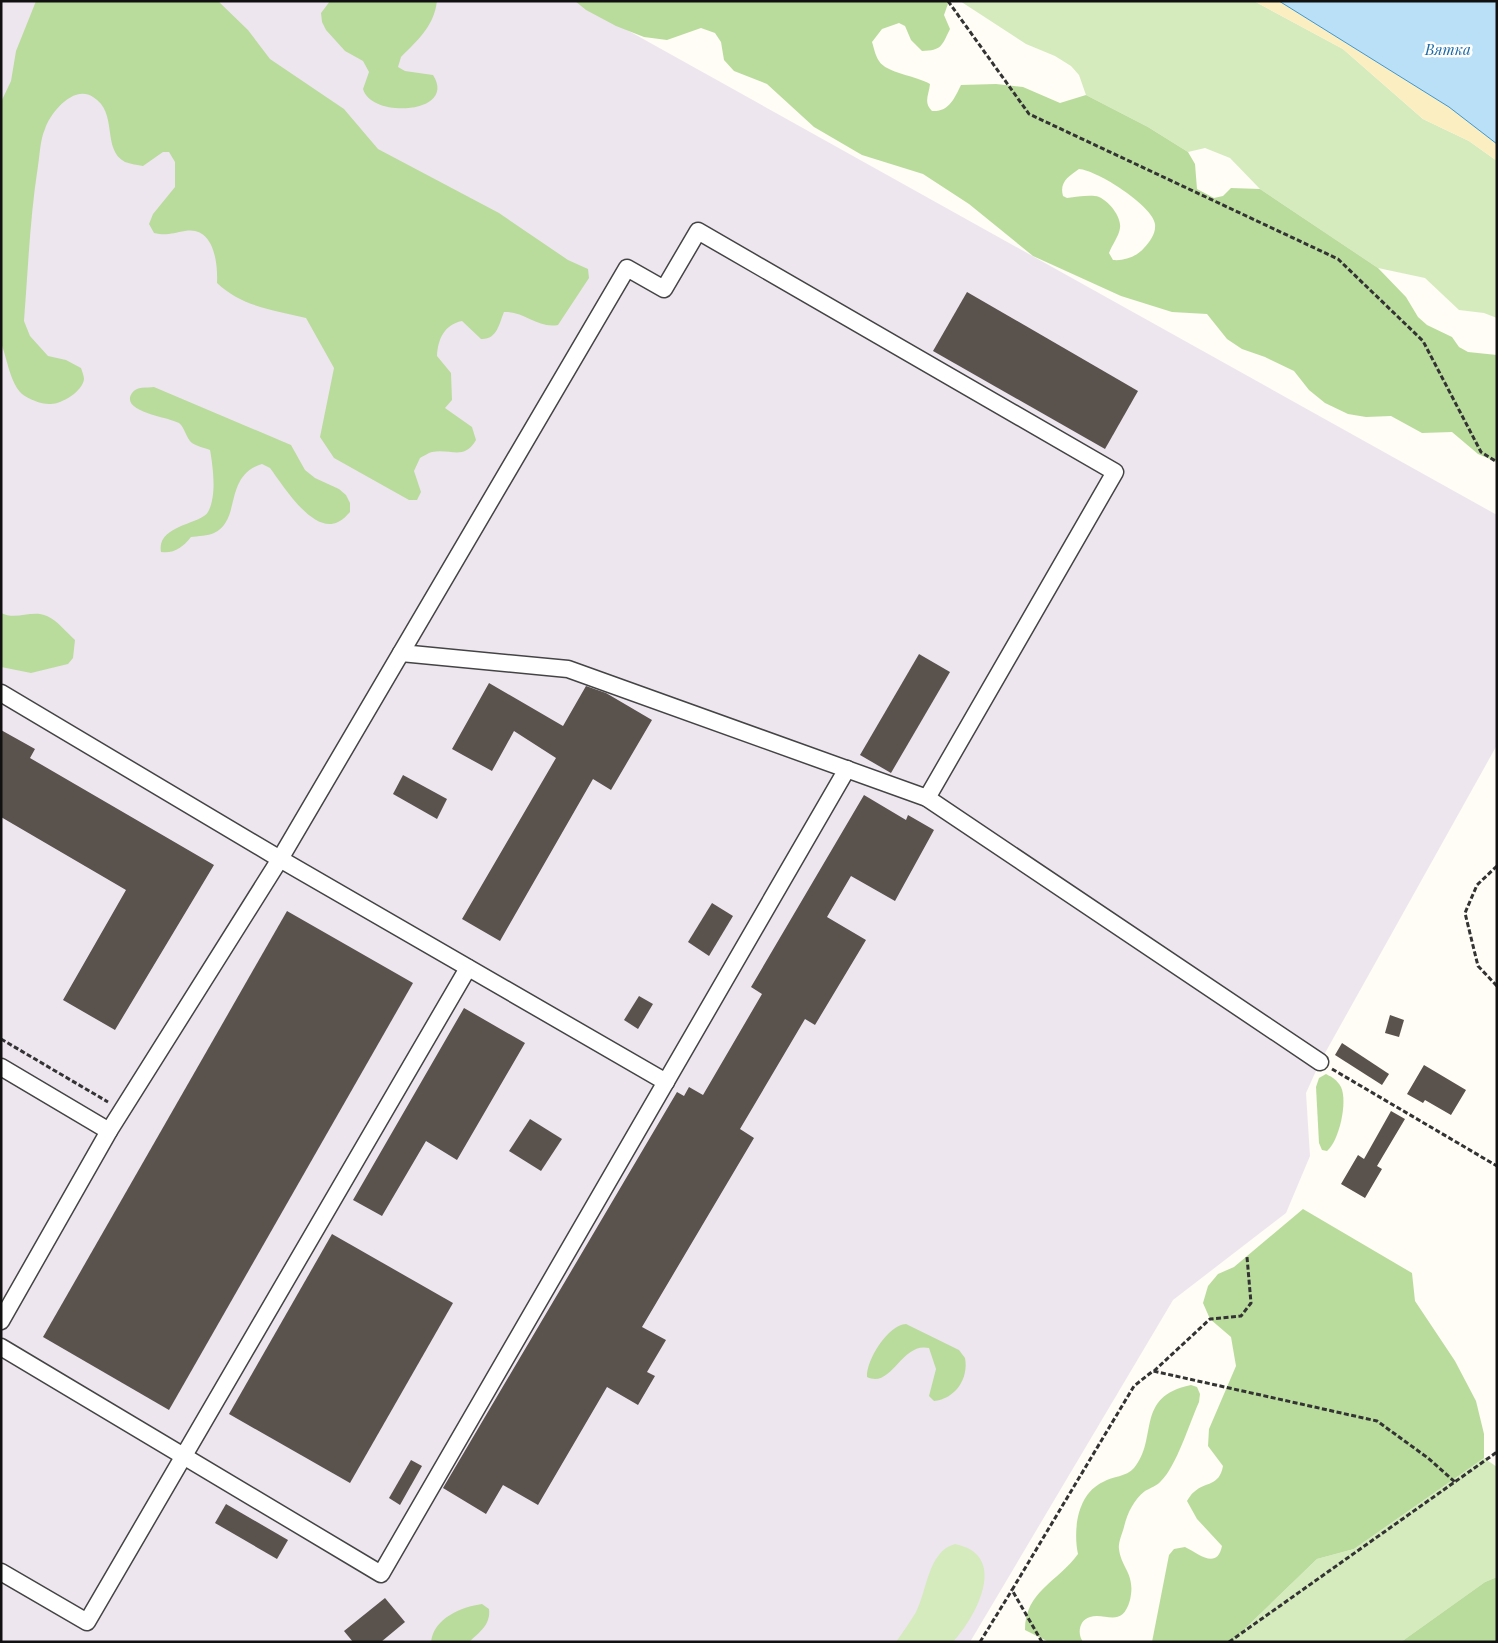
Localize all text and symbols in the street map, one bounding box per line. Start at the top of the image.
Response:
water label: Вятка [1424,39,1471,59]

